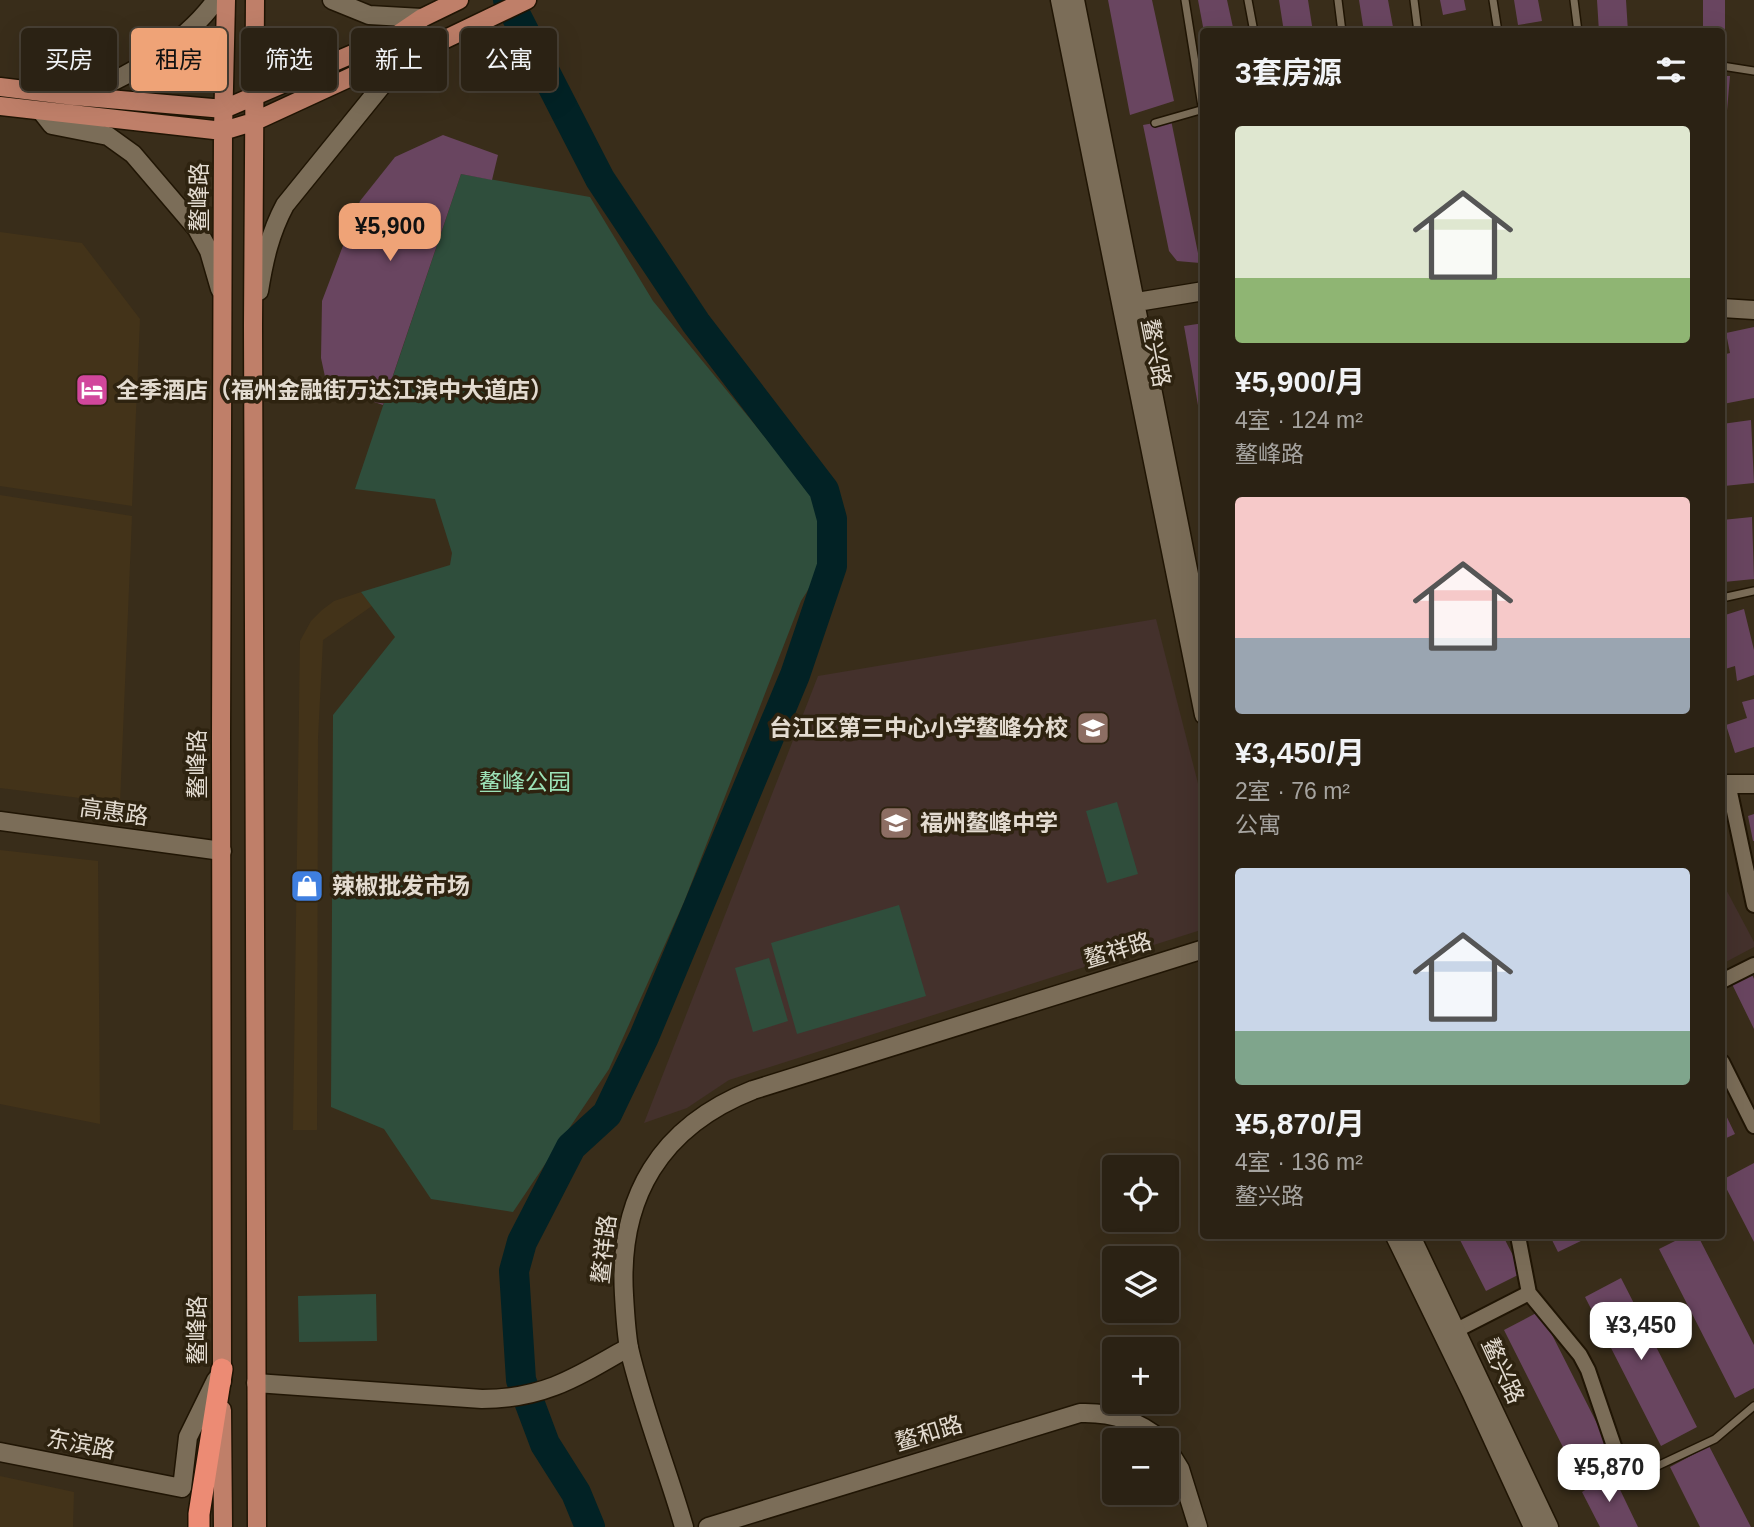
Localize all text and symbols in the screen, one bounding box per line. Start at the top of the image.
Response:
chip: 买房 [21,28,117,91]
chip: 租房 [131,28,227,91]
chip: 筛选 [241,28,337,91]
chip: 新上 [351,28,447,91]
chip: 公寓 [461,28,557,91]
icon: filters [1652,51,1690,89]
text: 3套房源 [1235,56,1342,89]
street label: 鳌峰路 [186,163,212,232]
icon: home [1400,172,1526,298]
pin: ¥5,900 [333,204,447,263]
text: ¥5,900 [355,213,425,239]
street label: 鳌兴路 [1137,317,1175,389]
text: ¥5,900/月 [1235,365,1365,398]
hotel icon: 全季酒店（福州金融街万达江滨中大道店） [73,371,111,409]
place label: 全季酒店（福州金融街万达江滨中大道店） [116,377,553,403]
text: 4室 · 124 m² [1235,407,1363,433]
text: 鳌峰路 [1235,441,1304,467]
icon: home [1400,543,1526,669]
school or university icon: 台江区第三中心小学鳌峰分校 [1074,709,1112,747]
place label: 台江区第三中心小学鳌峰分校 [769,715,1068,741]
street label: 鳌峰路 [184,730,210,799]
text: ¥3,450/月 [1235,736,1365,769]
park label: 鳌峰公园 [479,769,571,795]
text: 2室 · 76 m² [1235,778,1350,804]
street label: 高惠路 [78,794,150,830]
school or university icon: 福州鳌峰中学 [877,804,915,842]
place label: 福州鳌峰中学 [920,810,1058,836]
text: 公寓 [1235,812,1281,838]
shop icon: 辣椒批发市场 [288,867,326,905]
place label: 辣椒批发市场 [332,873,470,899]
icon: home [1400,914,1526,1040]
street label: 鳌祥路 [1081,927,1155,973]
text: ¥5,870/月 [1235,1107,1365,1140]
text: 4室 · 136 m² [1235,1149,1363,1175]
map controls [1102,1155,1179,1505]
button: locate [1102,1155,1179,1232]
text: 鳌兴路 [1235,1183,1304,1209]
street label: 鳌祥路 [587,1213,621,1285]
button: layers [1102,1246,1179,1323]
street label: 鳌峰路 [184,1296,210,1365]
pin: ¥3,450 [1584,1302,1698,1362]
text: ¥3,450 [1606,1312,1676,1338]
street label: 鳌兴路 [1477,1334,1529,1408]
button: + [1102,1337,1179,1414]
street label: 鳌和路 [892,1410,966,1456]
street label: 东滨路 [45,1425,117,1463]
button: − [1102,1428,1179,1505]
pin: ¥5,870 [1552,1444,1666,1504]
text: ¥5,870 [1574,1454,1644,1480]

